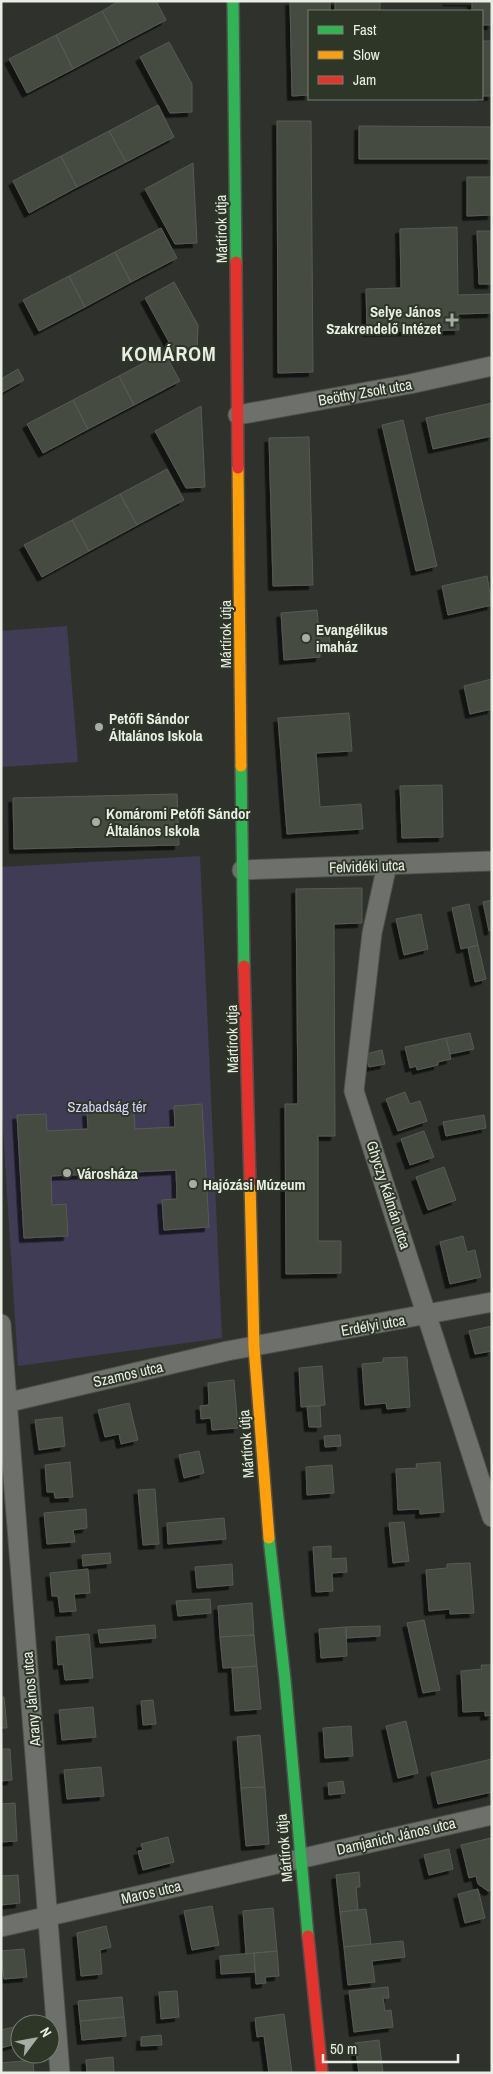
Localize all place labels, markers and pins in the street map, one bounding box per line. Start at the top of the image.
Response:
place label: Selye János Szakrendelő Intézet [326,301,441,339]
marker: Selye János Szakrendelő Intézet [445,313,459,327]
place label: Evangélikus imaház [316,619,388,657]
marker: Evangélikus imaház [300,632,312,644]
place label: Petőfi Sándor Általános Iskola [109,708,203,746]
marker: Petőfi Sándor Általános Iskola [93,721,105,733]
place label: Komáromi Petőfi Sándor Általános Iskola [106,803,250,841]
marker: Komáromi Petőfi Sándor Általános Iskola [90,816,102,828]
place label: Városháza [77,1163,138,1184]
marker: Városháza [61,1167,73,1179]
place label: Hajózási Múzeum [203,1174,306,1195]
marker: Hajózási Múzeum [187,1178,199,1190]

